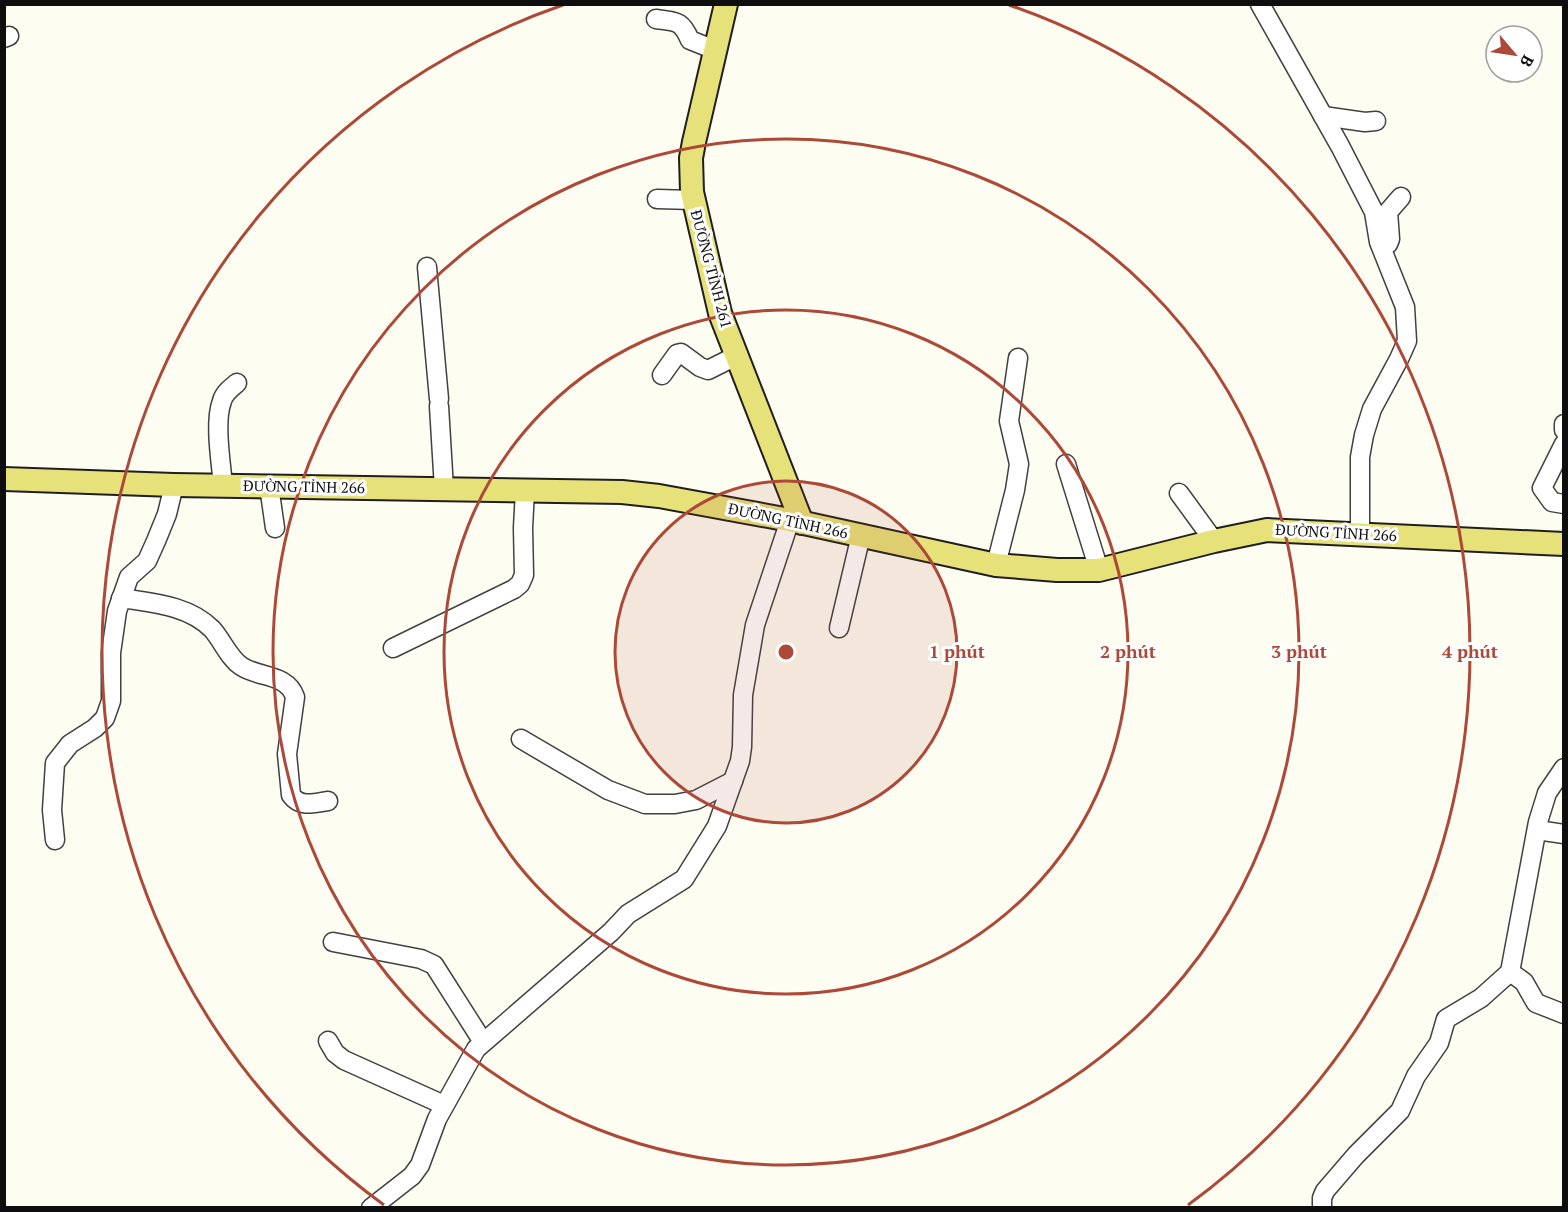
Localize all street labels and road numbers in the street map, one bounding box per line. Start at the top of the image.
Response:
street label: ĐƯỜNG TỈNH 261 [687,207,737,330]
street label: ĐƯỜNG TỈNH 266 [243,475,365,497]
street label: ĐƯỜNG TỈNH 266 [727,498,850,542]
street label: ĐƯỜNG TỈNH 266 [1275,519,1397,545]

